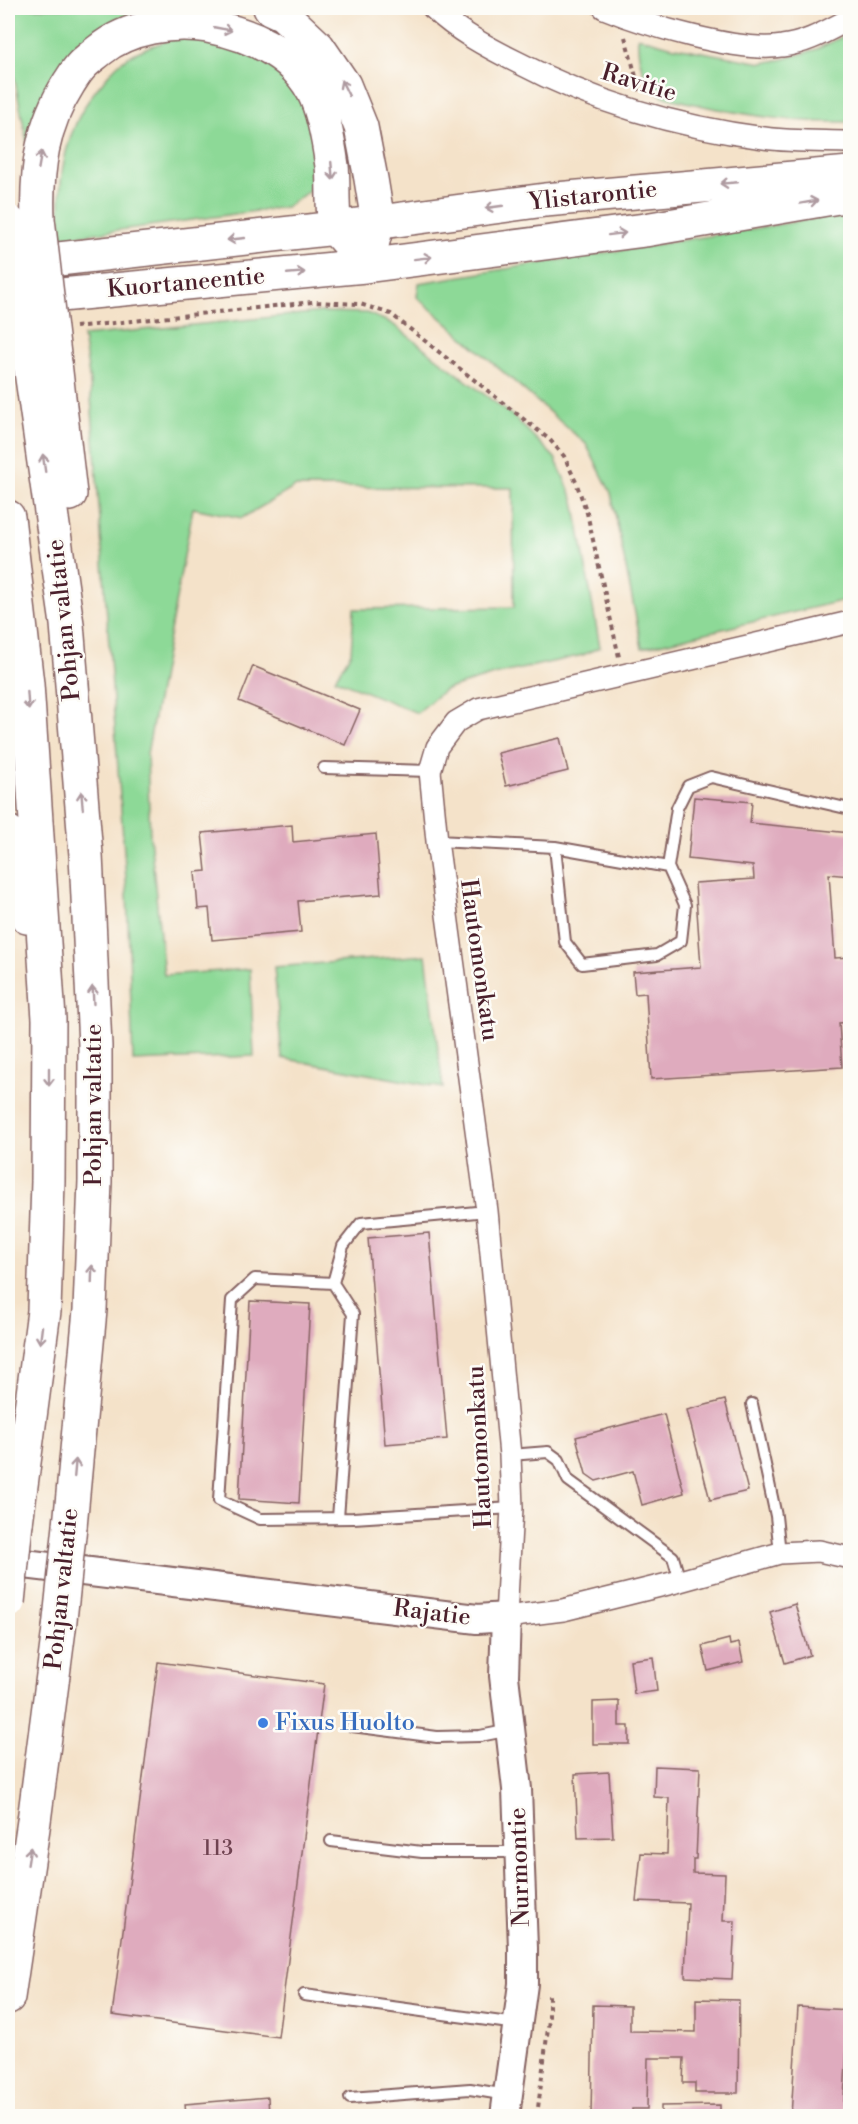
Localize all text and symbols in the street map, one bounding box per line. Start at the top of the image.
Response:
one-way arrow [213,24,232,35]
street label: Ravitie [598,57,680,109]
one-way arrow [338,80,350,98]
one-way arrow [35,151,46,171]
one-way arrow [327,161,338,180]
street label: Ylistarontie [525,174,659,218]
one-way arrow [720,178,740,189]
one-way arrow [799,196,818,207]
one-way arrow [484,201,504,212]
one-way arrow [606,228,626,239]
one-way arrow [227,234,247,245]
one-way arrow [413,253,433,264]
street label: Kuortaneentie [106,261,266,305]
one-way arrow [285,267,305,278]
one-way arrow [39,453,50,473]
street label: Pohjan valtatie [41,538,87,702]
one-way arrow [23,690,34,710]
one-way arrow [76,791,87,811]
street label: Hautomonkatu [453,877,505,1043]
one-way arrow [87,985,98,1005]
street label: Pohjan valtatie [79,1024,109,1186]
one-way arrow [43,1067,55,1087]
one-way arrow [86,1264,97,1284]
one-way arrow [35,1325,46,1344]
street label: Hautomonkatu [461,1364,499,1529]
one-way arrow [70,1458,81,1478]
street label: Pohjan valtatie [39,1507,85,1671]
street label: Rajatie [392,1593,472,1633]
place label: Fixus Huolto [275,1708,415,1738]
marker: Fixus Huolto [256,1716,270,1730]
street label: Nurmontie [503,1807,537,1927]
house number: 113 [203,1836,233,1862]
one-way arrow [23,1846,34,1866]

